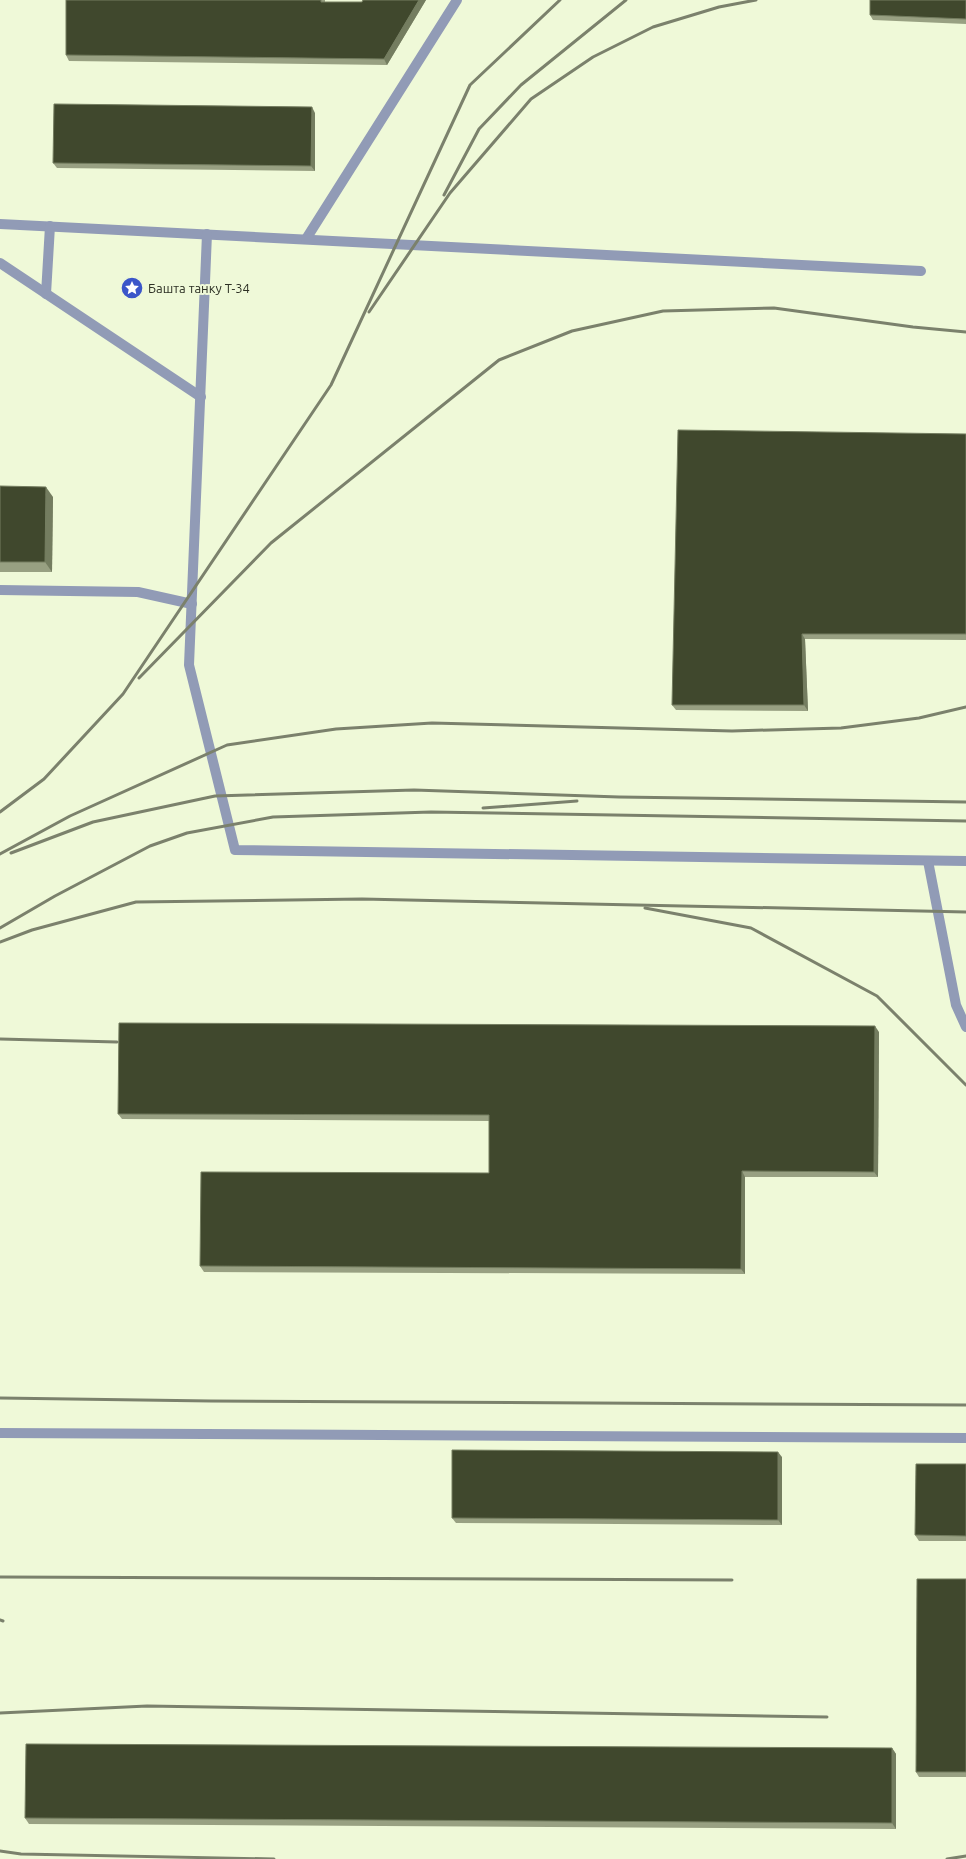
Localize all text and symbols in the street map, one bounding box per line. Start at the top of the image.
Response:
place icon: Башта танку Т-34 [119,275,145,301]
place label: Башта танку Т-34 [148,281,250,295]

